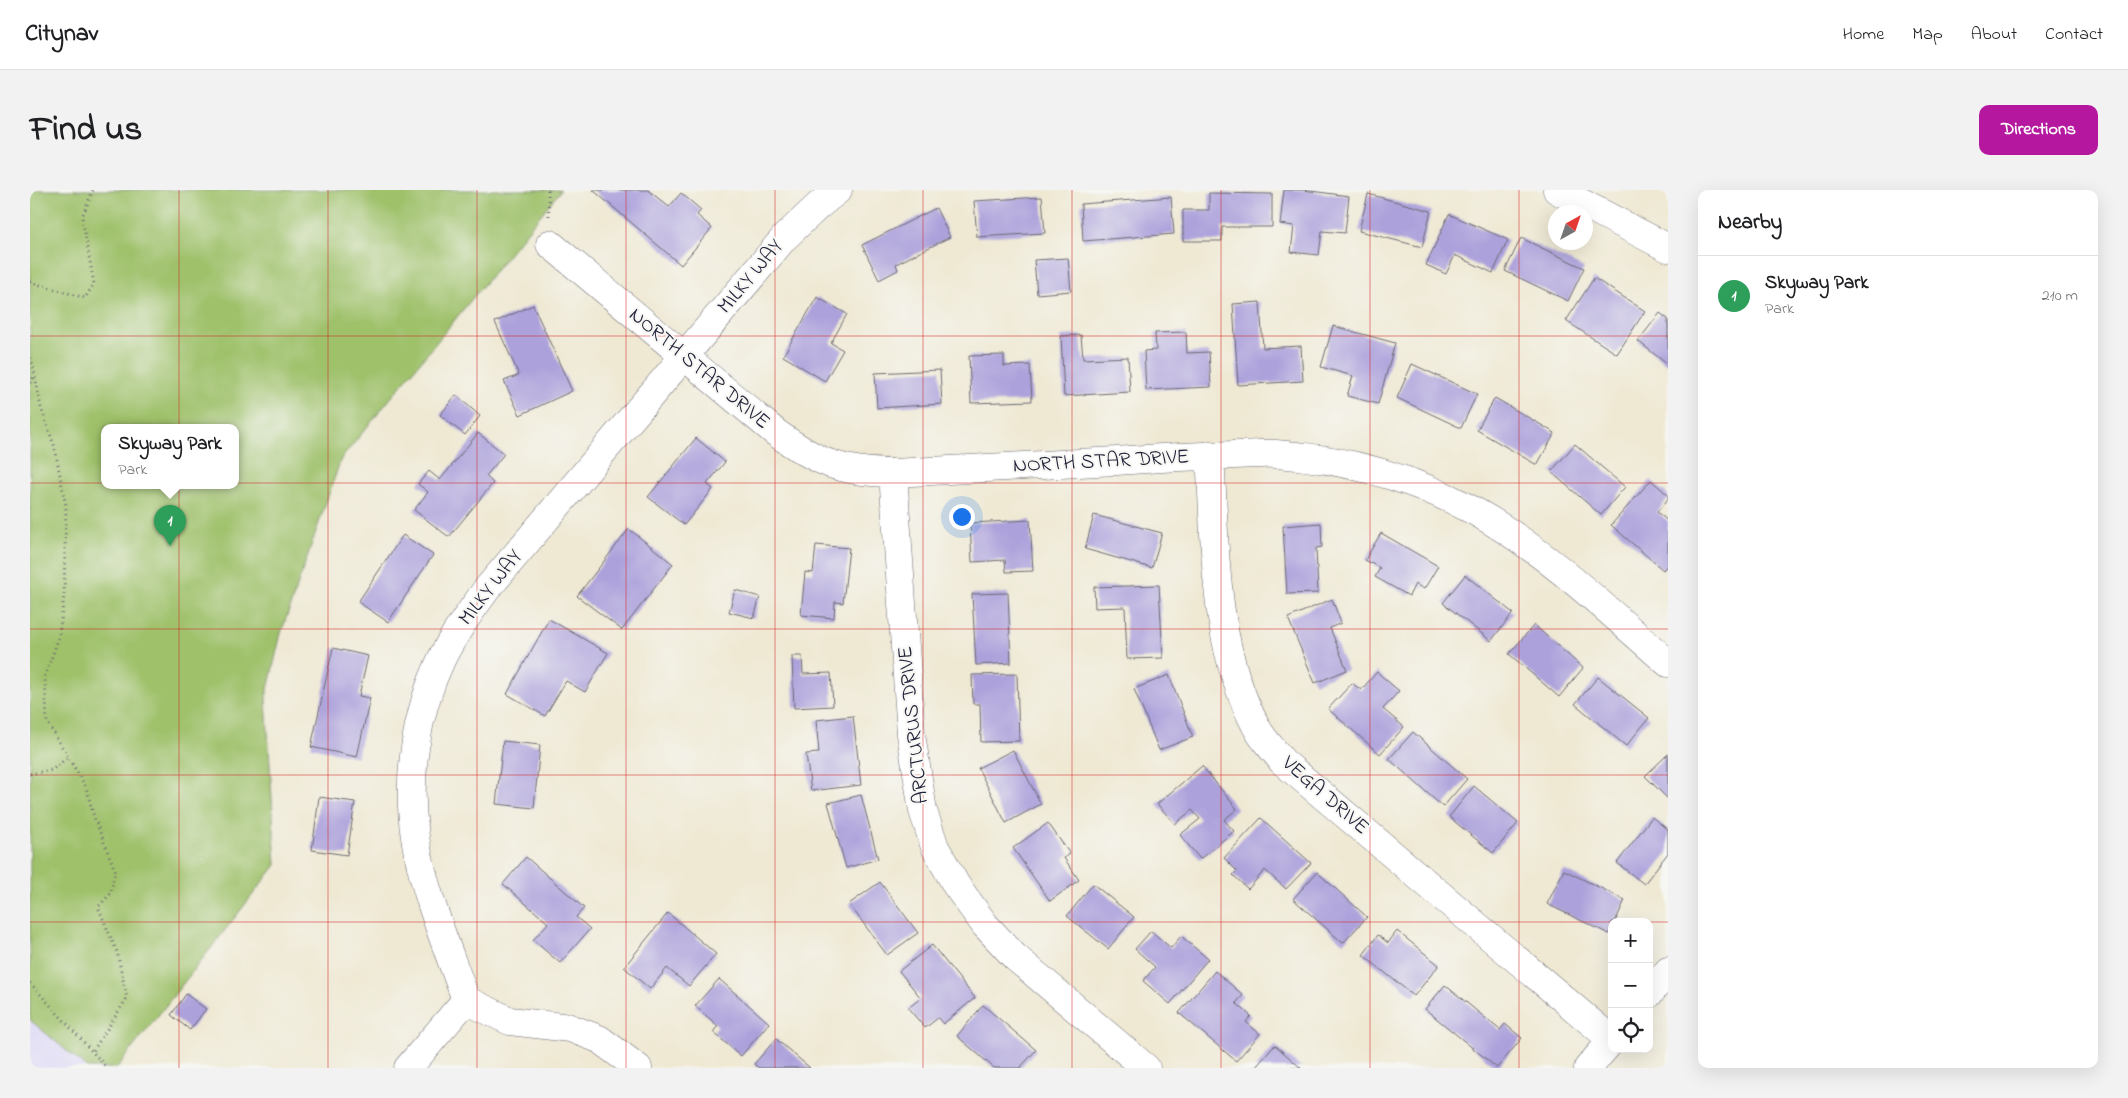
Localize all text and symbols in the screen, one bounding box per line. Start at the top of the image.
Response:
text: Citynav [25,17,98,52]
text: Home [1843,22,1884,48]
text: Map [1912,22,1943,48]
text: About [1971,22,2017,48]
text: Contact [2045,22,2103,48]
text: Find us [30,105,142,156]
button: Directions [1979,105,2098,155]
north arrow [1548,205,1593,250]
text: Nearby [1718,208,1782,238]
street label: MILKY WAY [711,233,791,321]
text: Skyway Park [1765,270,1868,297]
text: 1 [1731,284,1737,308]
text: 210 m [2042,284,2078,308]
text: Park [1765,297,1794,321]
street label: NORTH STAR DRIVE [622,301,776,437]
popup [101,424,239,489]
text: Skyway Park [118,431,222,458]
street label: NORTH STAR DRIVE [1012,442,1190,482]
text: Park [118,458,147,482]
your location [949,504,975,530]
pin: 1 [154,505,186,546]
street label: MILKY WAY [452,543,531,632]
street label: ARCTURUS DRIVE [891,645,937,805]
street label: VEGA DRIVE [1274,749,1375,843]
map controls [1608,918,1653,1053]
button: + [1608,918,1653,963]
button: − [1608,963,1653,1008]
button: locate [1608,1008,1653,1053]

